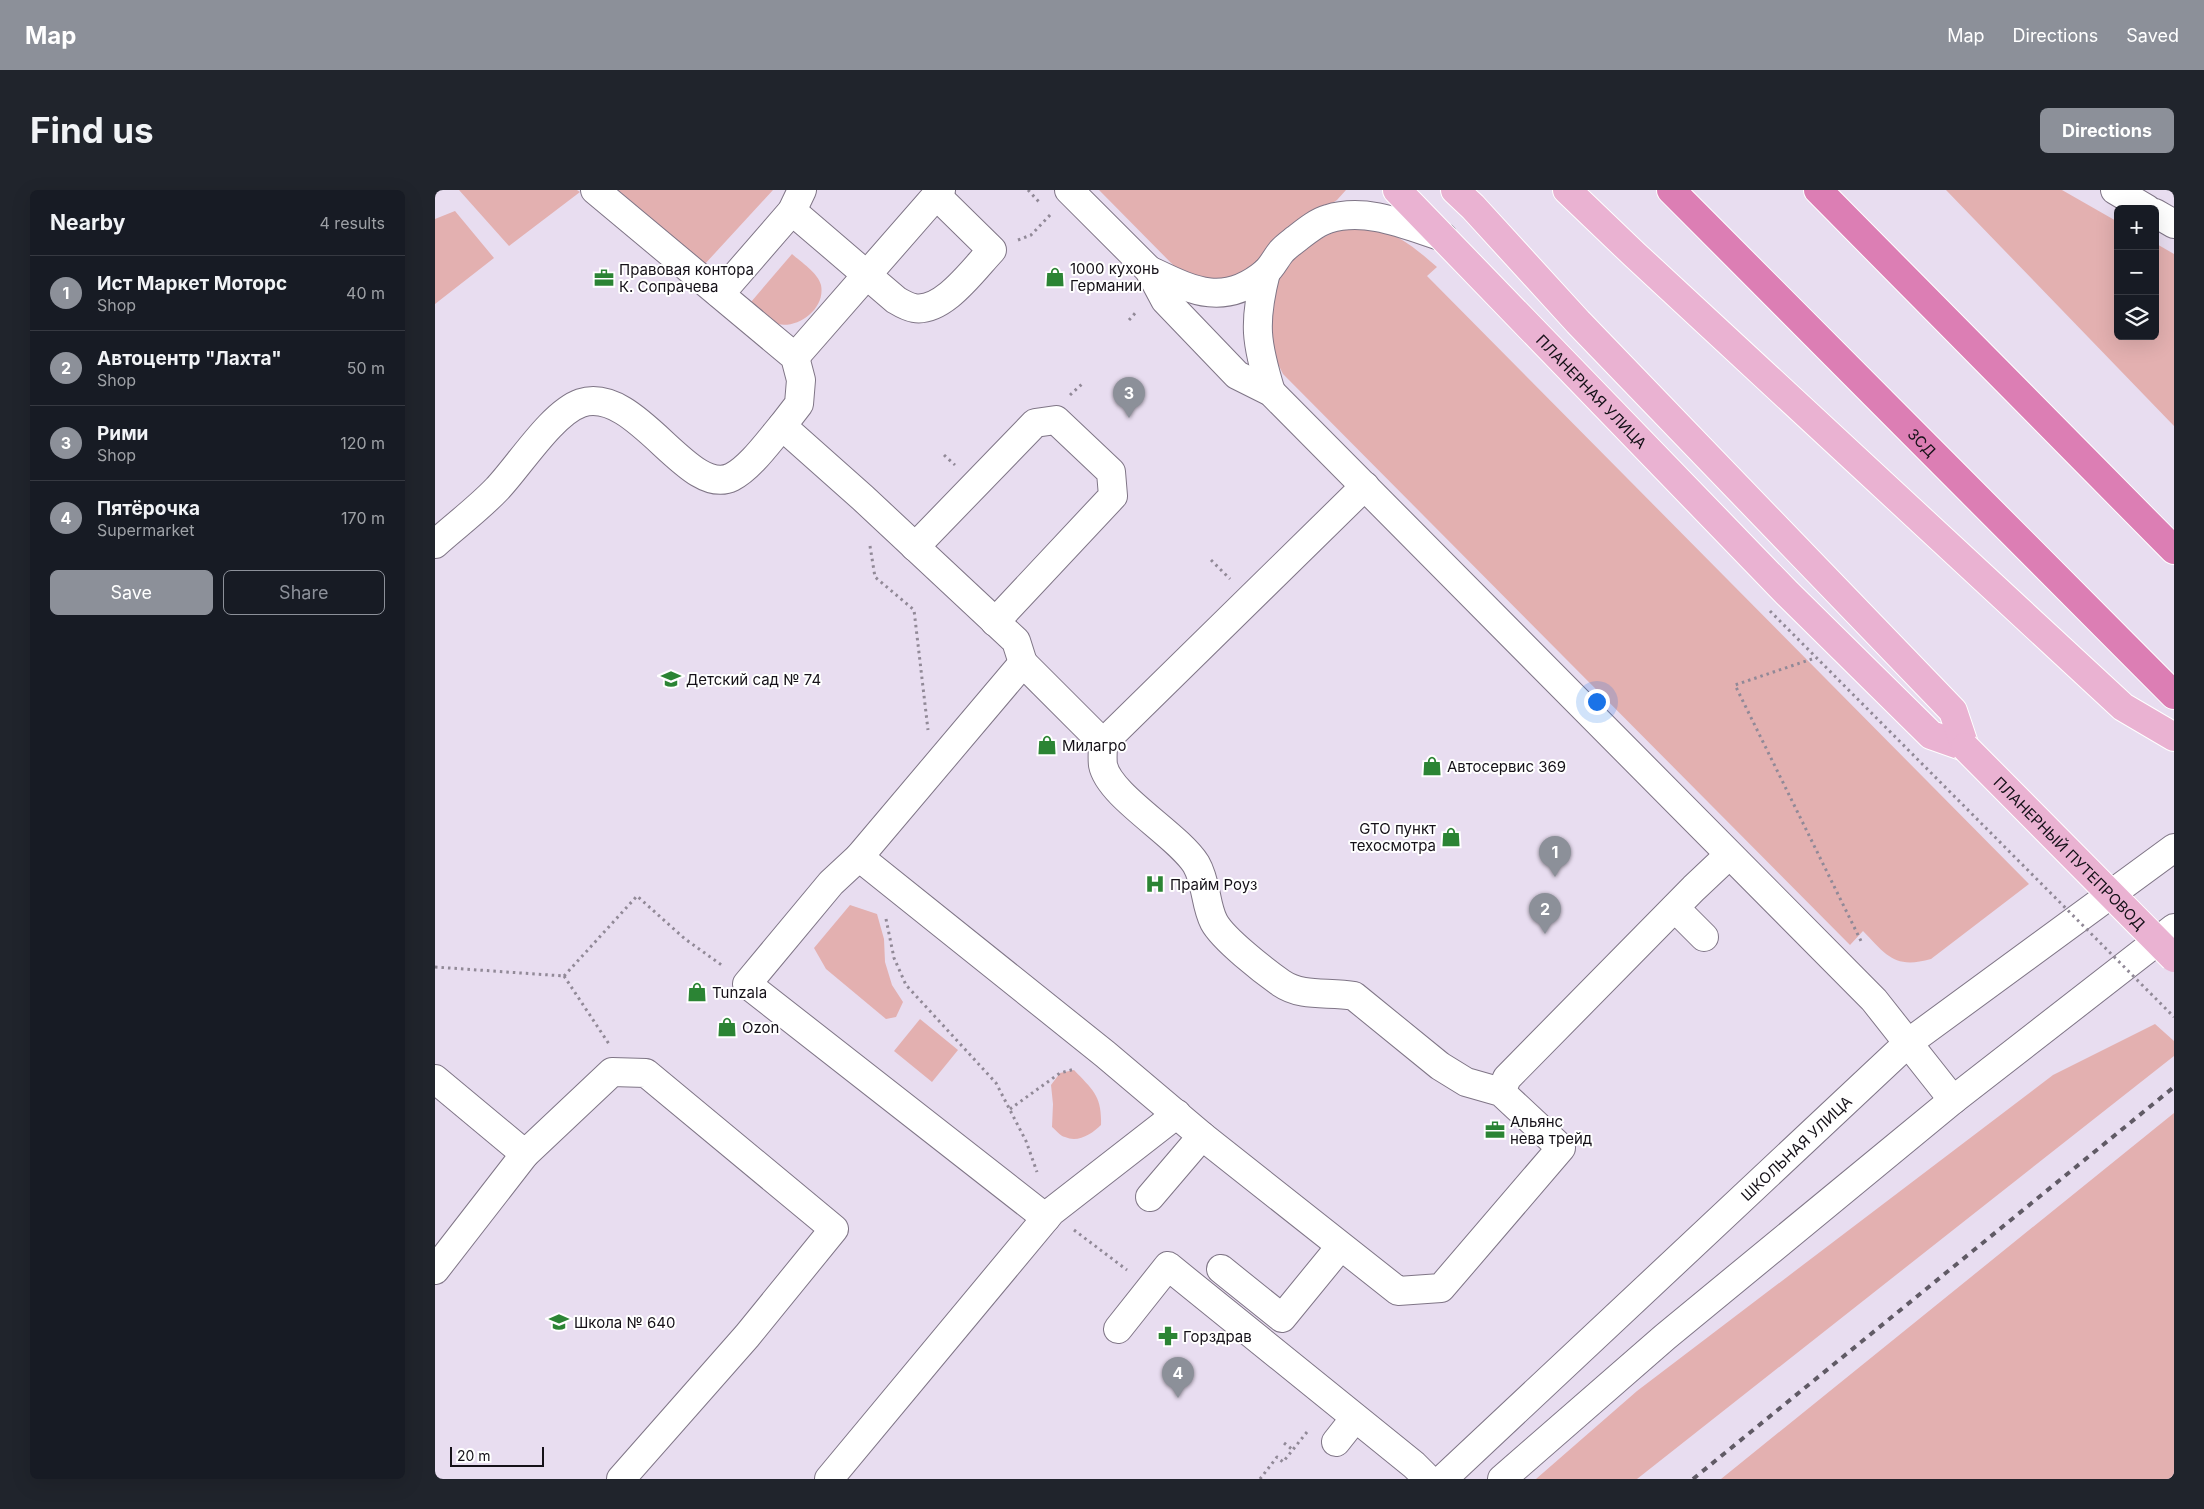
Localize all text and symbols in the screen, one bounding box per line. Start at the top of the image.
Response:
text: Map [25,21,76,50]
text: Map [1947,25,1985,46]
text: Directions [2013,25,2098,46]
text: Saved [2126,25,2179,46]
button: Directions [2040,108,2174,153]
text: Find us [30,109,154,151]
map controls [2114,205,2159,340]
button: + [2114,205,2159,250]
text: Nearby [50,210,125,235]
text: 4 results [320,213,385,233]
button: − [2114,250,2159,295]
place label: 1000 кухонь Германии [1070,259,1159,295]
place label: Правовая контора К. Сопрачева [619,260,754,296]
shop icon: 1000 кухонь Германии [1044,266,1066,288]
office icon: Правовая контора К. Сопрачева [593,267,615,289]
text: Ист Маркет Моторс [97,272,287,295]
text: 1 [63,283,69,303]
text: 40 m [346,283,385,303]
text: Shop [97,295,136,315]
button: layers [2114,295,2159,340]
street label: ПЛАНЕРНАЯ УЛИЦА [1532,330,1651,452]
text: Автоцентр "Лахта" [97,347,282,370]
text: 2 [61,358,71,378]
text: 50 m [347,358,385,378]
text: Shop [97,370,136,390]
pin: 3 [1113,377,1145,418]
text: Рими [97,422,148,445]
street label: ЗСД [1904,424,1940,460]
text: 3 [61,433,71,453]
text: 120 m [340,433,385,453]
text: Shop [97,445,136,465]
text: Пятёрочка [97,497,200,520]
text: 4 [61,508,71,528]
text: 170 m [341,508,385,528]
text: Supermarket [97,520,194,540]
button: Save [50,570,213,615]
button: Share [223,570,385,615]
school or university icon: Детский сад № 74 [660,668,682,690]
place label: Детский сад № 74 [686,670,821,689]
your location [1584,689,1610,715]
shop icon: Милагро [1036,734,1058,756]
place label: Милагро [1062,736,1126,755]
shop icon: Автосервис 369 [1421,755,1443,777]
place label: Автосервис 369 [1447,757,1566,776]
street label: ПЛАНЕРНЫЙ ПУТЕПРОВОД [1990,772,2150,933]
place label: GTO пункт техосмотра [1350,819,1436,855]
shop icon: GTO пункт техосмотра [1440,826,1462,848]
pin: 1 [1539,836,1571,877]
hospital icon: Прайм Роуз [1144,873,1166,895]
place label: Прайм Роуз [1170,875,1257,894]
pin: 2 [1529,893,1561,934]
shop icon: Tunzala [686,981,708,1003]
place label: Tunzala [712,983,767,1002]
shop icon: Ozon [716,1016,738,1038]
place label: Ozon [742,1018,779,1037]
street label: ШКОЛЬНАЯ УЛИЦА [1737,1091,1855,1204]
place label: Альянс нева трейд [1510,1112,1592,1148]
office icon: Альянс нева трейд [1484,1119,1506,1141]
school or university icon: Школа № 640 [548,1311,570,1333]
place label: Школа № 640 [574,1313,675,1332]
pharmacy icon: Горздрав [1157,1325,1179,1347]
place label: Горздрав [1183,1327,1252,1346]
pin: 4 [1162,1357,1194,1398]
scale bar [450,1444,544,1467]
text: 20 m [457,1447,491,1464]

